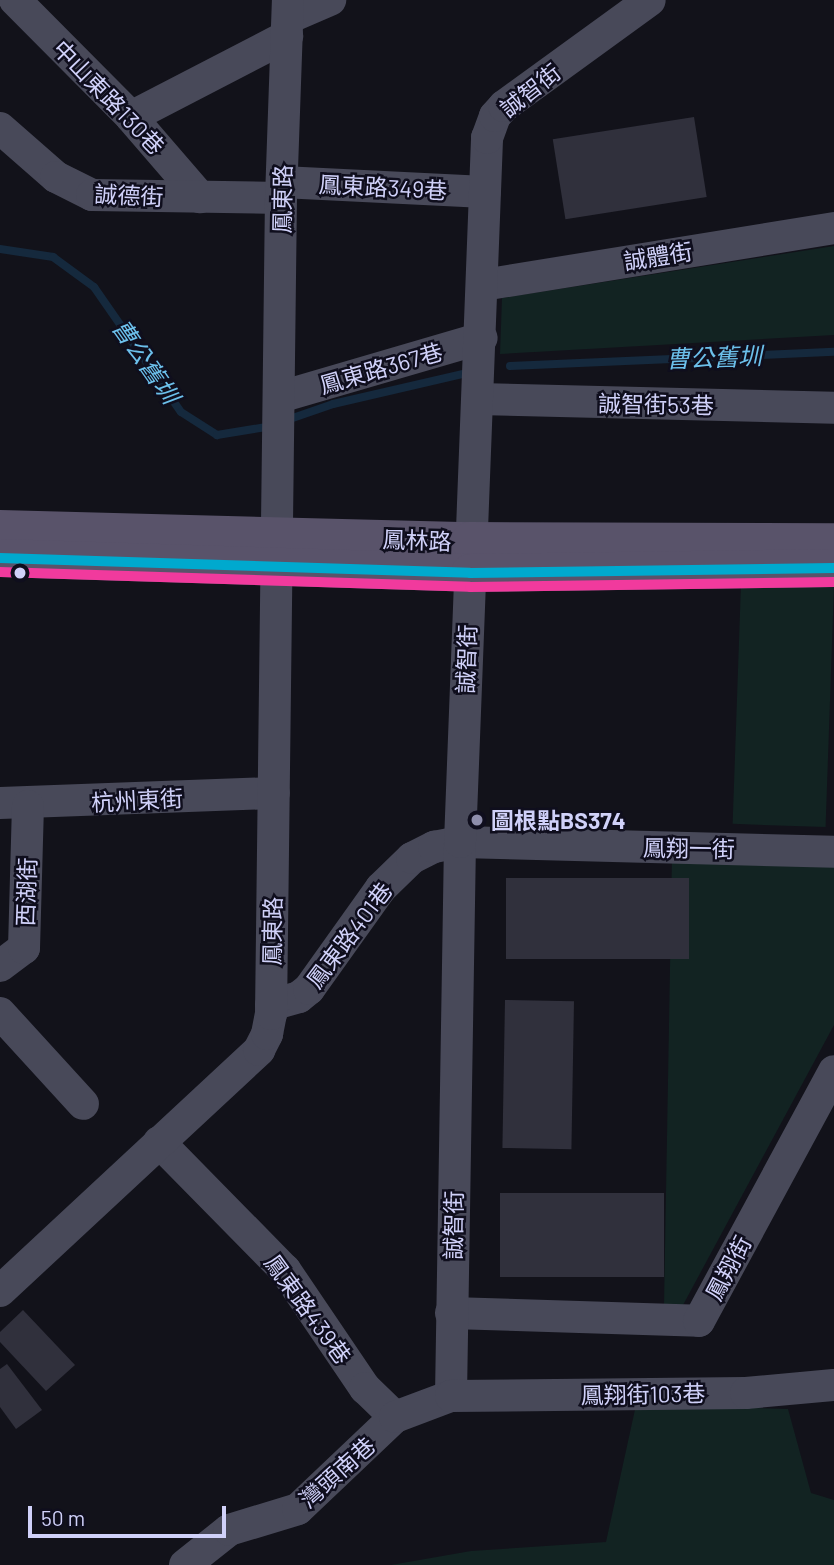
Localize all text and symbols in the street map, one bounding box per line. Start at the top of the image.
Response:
street label: 中山東路130巷 [48,34,170,160]
street label: 誠智街 [494,58,566,122]
street label: 鳳東路 [268,164,296,234]
street label: 鳳東路349巷 [318,170,448,204]
street label: 誠德街 [94,179,164,211]
street label: 誠體街 [622,237,694,275]
water label: 曹公舊圳 [107,313,185,409]
street label: 鳳東路367巷 [316,337,446,399]
water label: 曹公舊圳 [666,341,762,373]
street label: 誠智街53巷 [598,389,714,419]
street label: 鳳林路 [382,525,452,555]
unlabelled marker [13,566,27,580]
street label: 誠智街 [451,624,481,694]
street label: 杭州東街 [90,784,184,816]
place label: 圖根點BS374 [491,806,626,834]
marker: 圖根點BS374 [469,812,485,828]
street label: 鳳翔一街 [643,833,735,863]
street label: 西湖街 [11,857,41,927]
street label: 鳳東路401巷 [300,877,398,993]
street label: 鳳東路 [258,896,286,966]
street label: 誠智街 [439,1190,467,1260]
street label: 鳳翔街 [700,1231,756,1305]
street label: 鳳東路439巷 [259,1249,357,1369]
street label: 鳳翔街103巷 [580,1379,706,1409]
street label: 灣頭南巷 [294,1431,380,1513]
scale bar [32,1492,229,1536]
text: 50 m [41,1505,85,1530]

